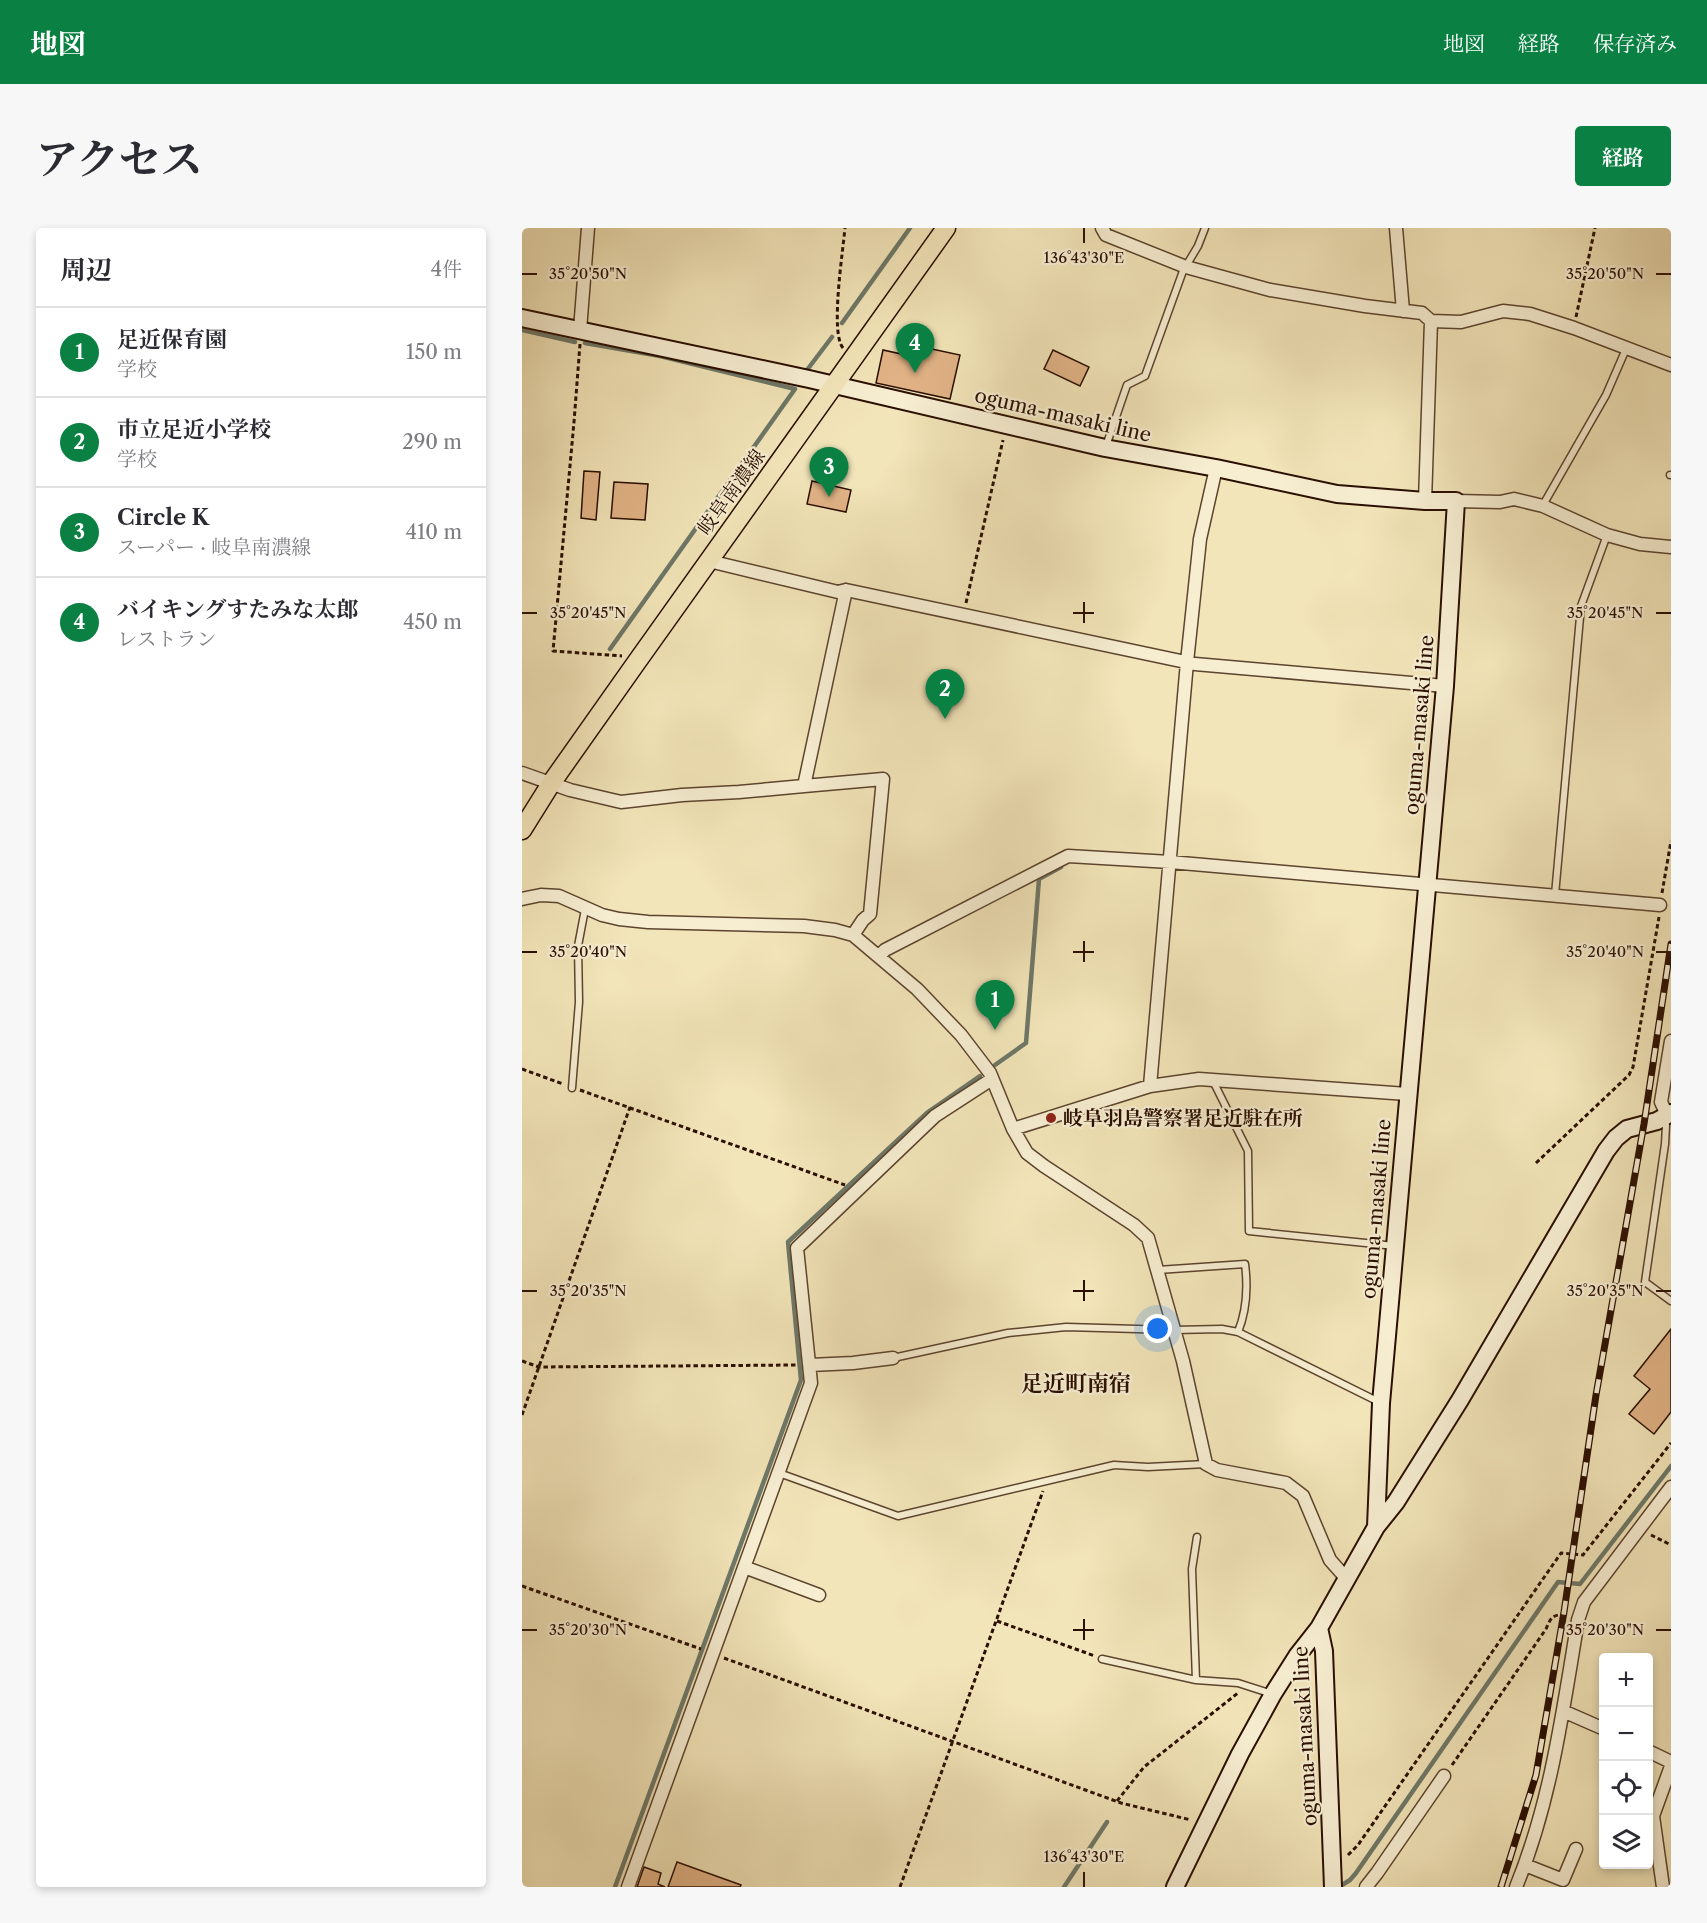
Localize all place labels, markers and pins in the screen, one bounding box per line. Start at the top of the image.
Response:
pin: 4 [896,324,934,373]
pin: 3 [810,448,848,497]
pin: 2 [926,670,964,719]
pin: 1 [976,980,1014,1030]
place label: 岐阜羽島警察署足近駐在所 [1063,1106,1303,1130]
marker: 岐阜羽島警察署足近駐在所 [1044,1111,1058,1125]

